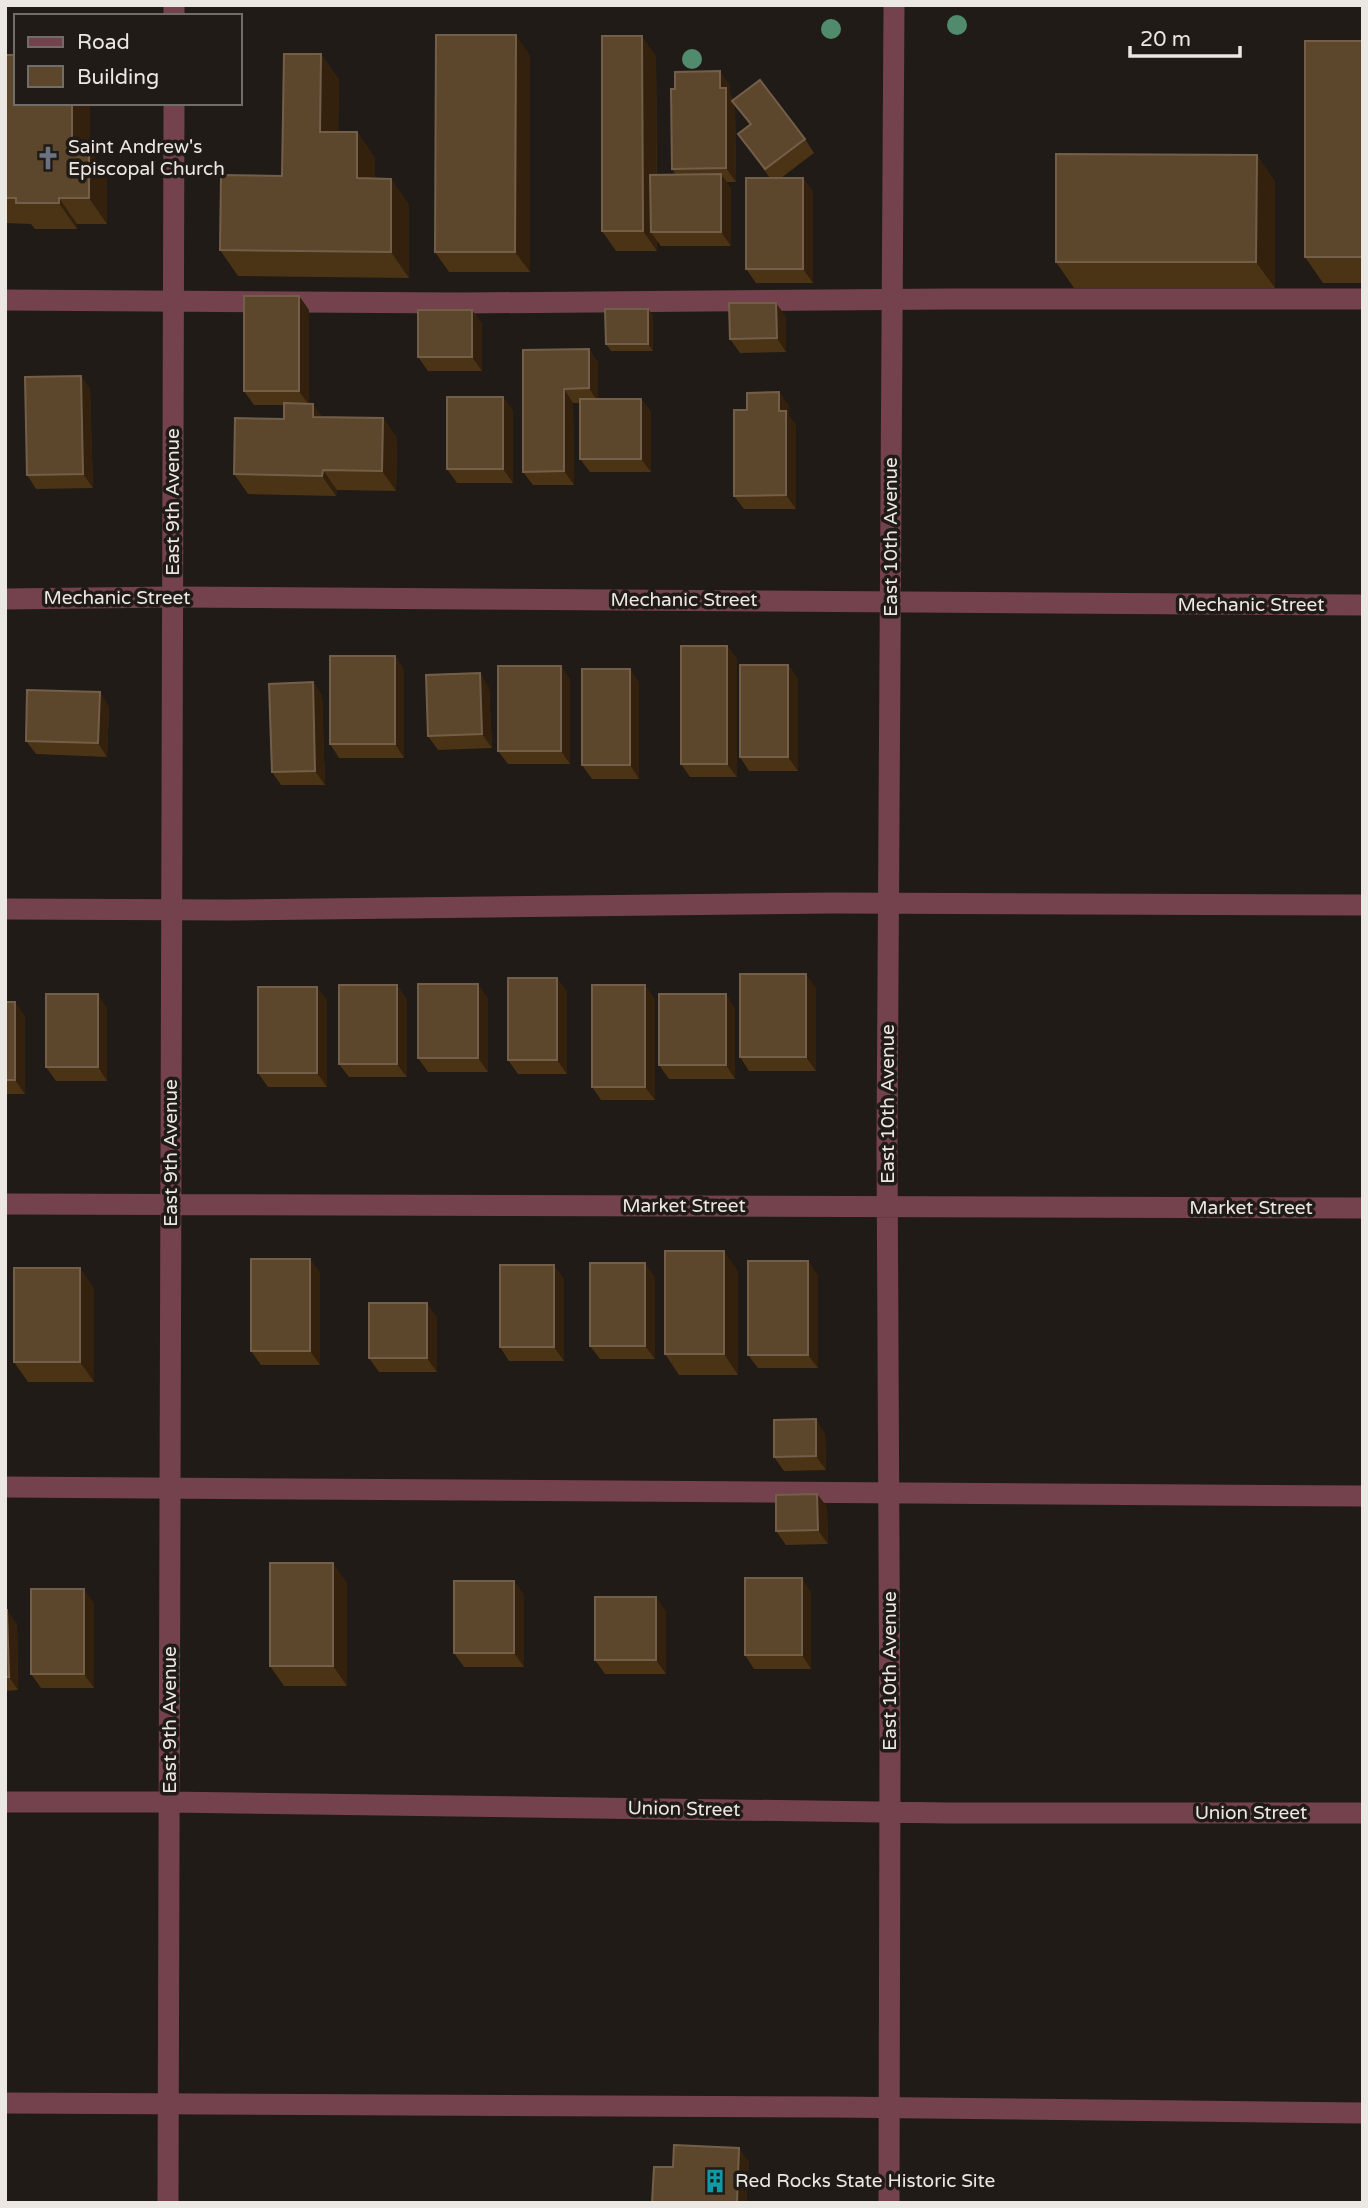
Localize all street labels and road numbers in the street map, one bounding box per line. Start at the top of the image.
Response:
street label: East 9th Avenue [162,428,184,576]
street label: East 10th Avenue [880,457,902,617]
street label: Mechanic Street [44,587,190,609]
street label: Mechanic Street [611,589,757,611]
street label: Mechanic Street [1178,594,1324,616]
street label: East 10th Avenue [877,1024,899,1184]
street label: East 9th Avenue [160,1079,182,1227]
street label: Market Street [622,1195,746,1217]
street label: Market Street [1189,1197,1313,1219]
street label: East 10th Avenue [879,1591,901,1751]
street label: East 9th Avenue [159,1646,181,1794]
street label: Union Street [627,1797,741,1821]
street label: Union Street [1195,1802,1307,1824]

